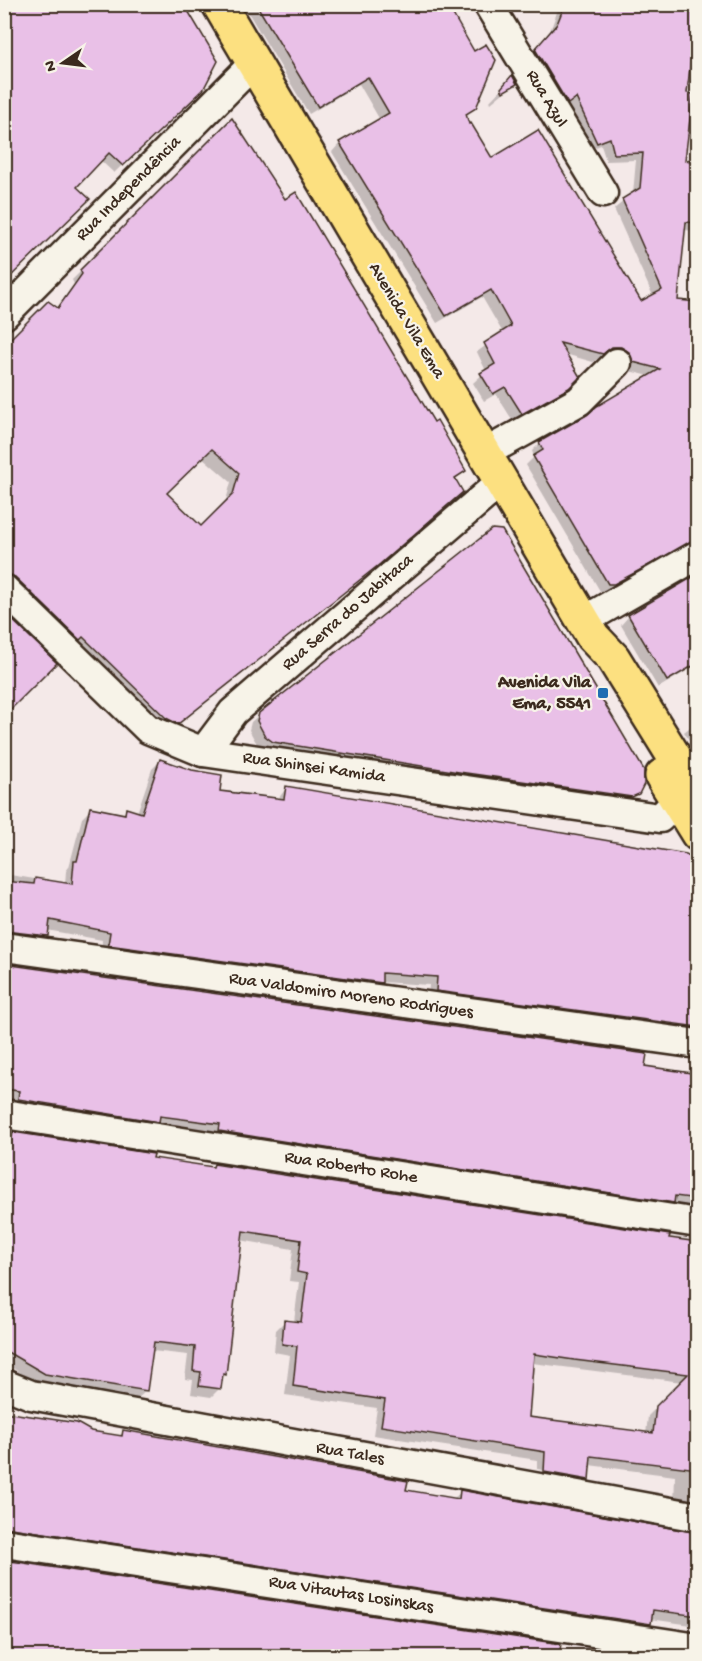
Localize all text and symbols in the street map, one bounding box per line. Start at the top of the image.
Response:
north arrow [33,33,93,93]
text: N [41,58,62,73]
street label: Rua Azul [521,67,571,131]
street label: Rua Independência [72,131,187,246]
street label: Avenida Vila Ema [363,259,449,384]
street label: Rua Serra do Jabitaca [278,550,419,676]
place label: Avenida Vila Ema, 5541 [497,673,592,715]
marker: Avenida Vila Ema, 5541 [596,686,610,700]
street label: Rua Shinsei Kamida [241,748,388,789]
street label: Rua Valdomiro Moreno Rodrigues [227,968,476,1024]
street label: Rua Roberto Rohe [283,1147,420,1189]
street label: Rua Tales [314,1438,387,1471]
street label: Rua Vitautas Losinskas [267,1572,436,1619]

